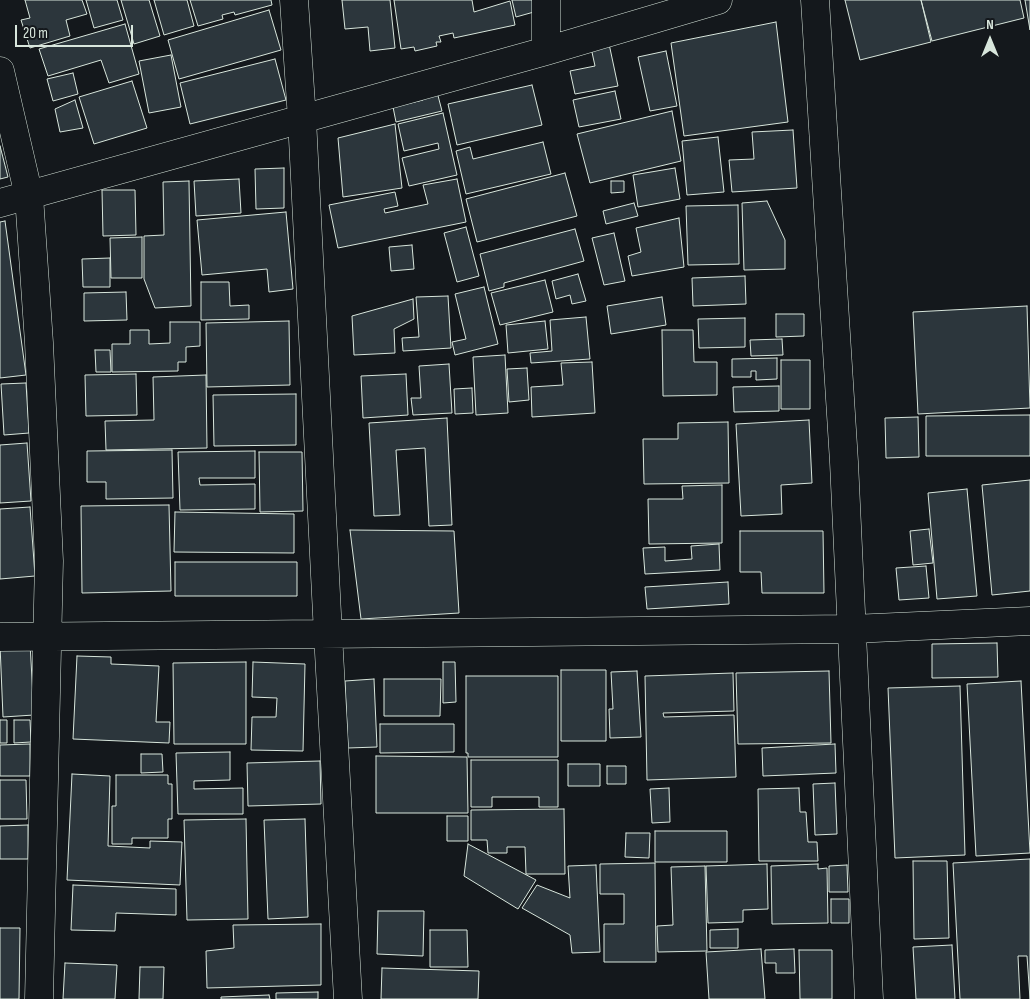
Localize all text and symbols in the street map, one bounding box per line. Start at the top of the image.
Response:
scale bar [18,15,135,47]
north arrow [965,15,1015,65]
text: N [986,16,994,33]
text: 20 m [23,24,48,43]

